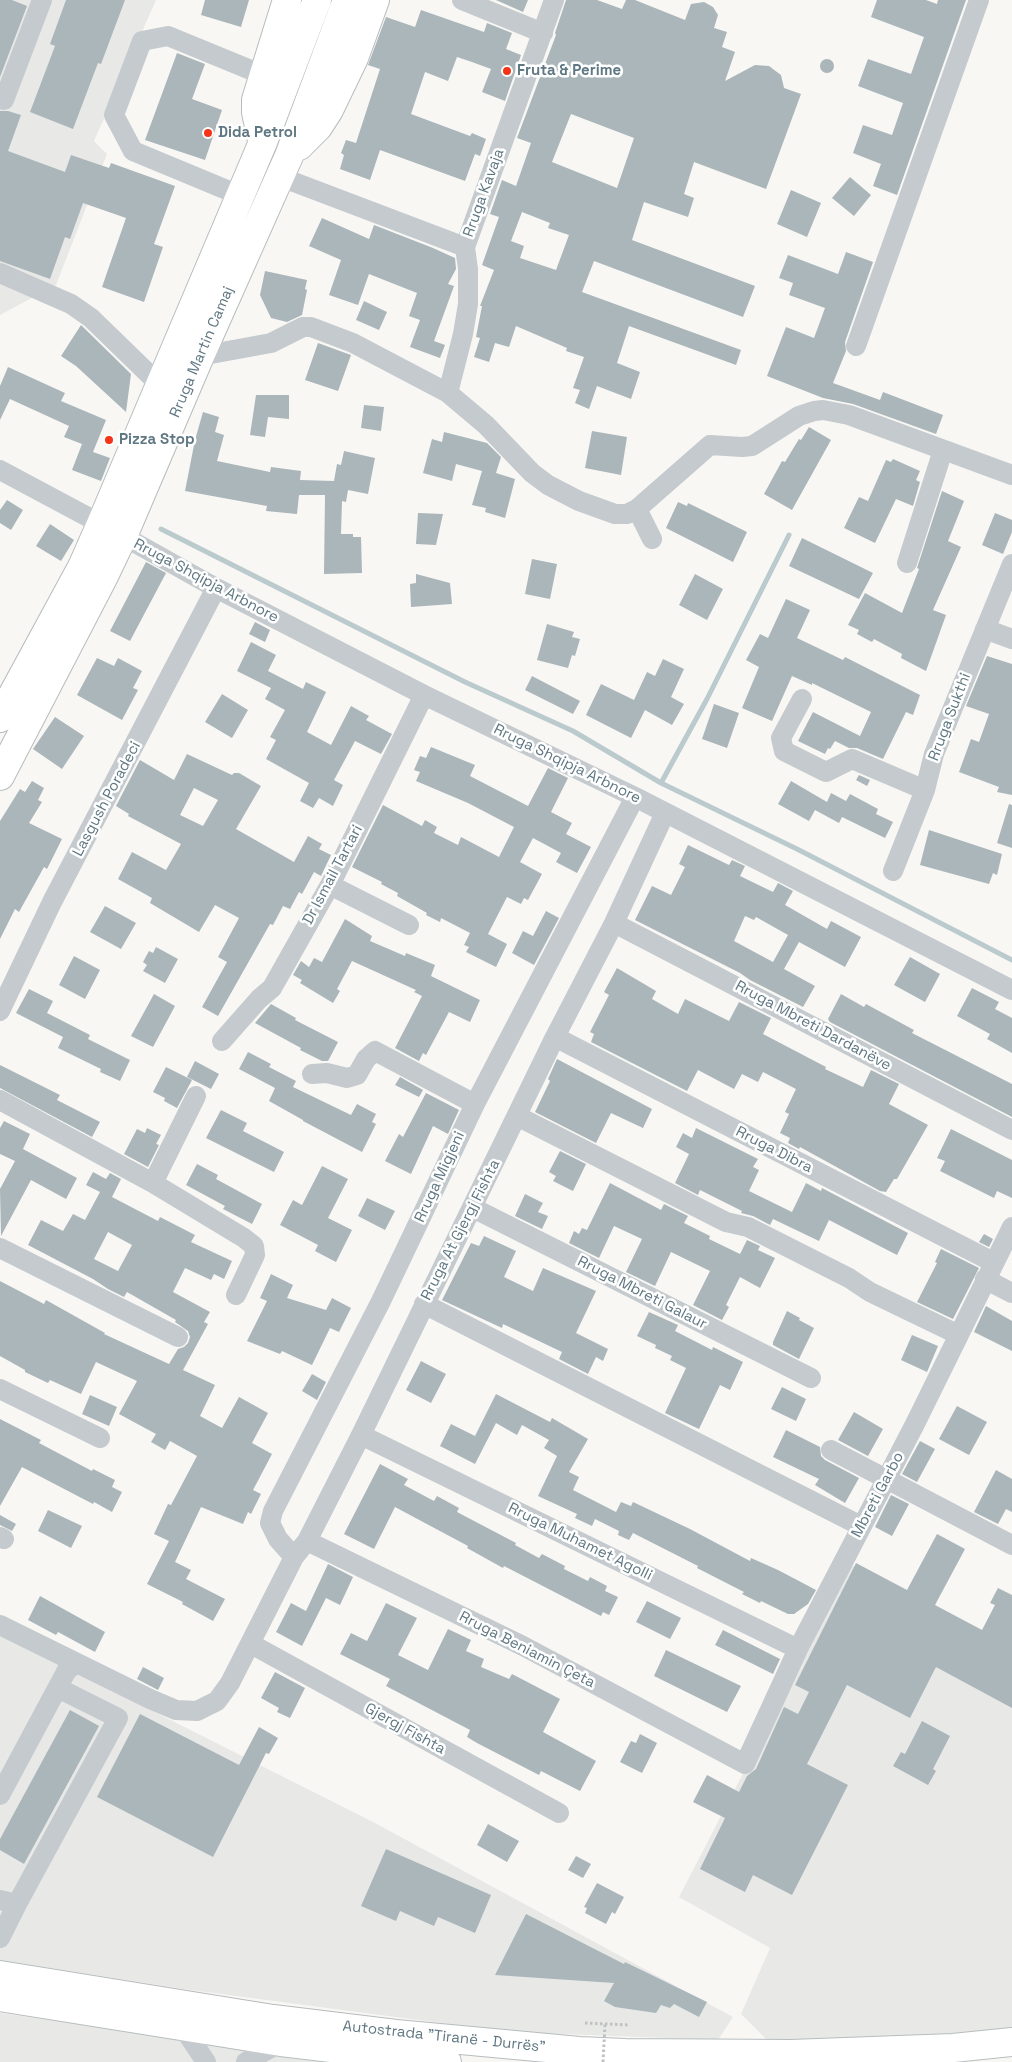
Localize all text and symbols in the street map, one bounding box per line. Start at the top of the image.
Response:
place label: Fruta & Perime [517,62,621,80]
marker: Fruta & Perime [501,65,513,77]
place label: Dida Petrol [218,124,297,142]
marker: Dida Petrol [202,127,214,139]
street label: Rruga Kavaja [460,146,508,240]
street label: Rruga Martin Camaj [166,284,238,420]
place label: Pizza Stop [119,431,194,449]
marker: Pizza Stop [103,434,115,446]
street label: Rruga Shqipja Arbnore [130,535,282,627]
street label: Rruga Sukthi [925,671,975,763]
street label: Rruga Shqipja Arbnore [490,721,644,807]
street label: Lasgush Poradeci [69,738,145,860]
street label: Dr Ismail Tartari [299,822,367,928]
street label: Rruga Mbreti Dardanëve [732,977,894,1075]
street label: Rruga Dibra [733,1123,815,1177]
street label: Rruga Migjeni [411,1129,469,1225]
street label: Rruga At Gjergj Fishta [418,1157,504,1303]
street label: Rruga Mbreti Galaur [574,1253,710,1333]
street label: Mbreti Garbo [848,1449,908,1541]
street label: Rruga Muhamet Agolli [505,1499,655,1585]
street label: Rruga Beniamin Çeta [456,1608,598,1692]
street label: Gjergj Fishta [362,1700,448,1758]
street label: Autostrada "Tiranë - Durrës" [342,2017,546,2057]

